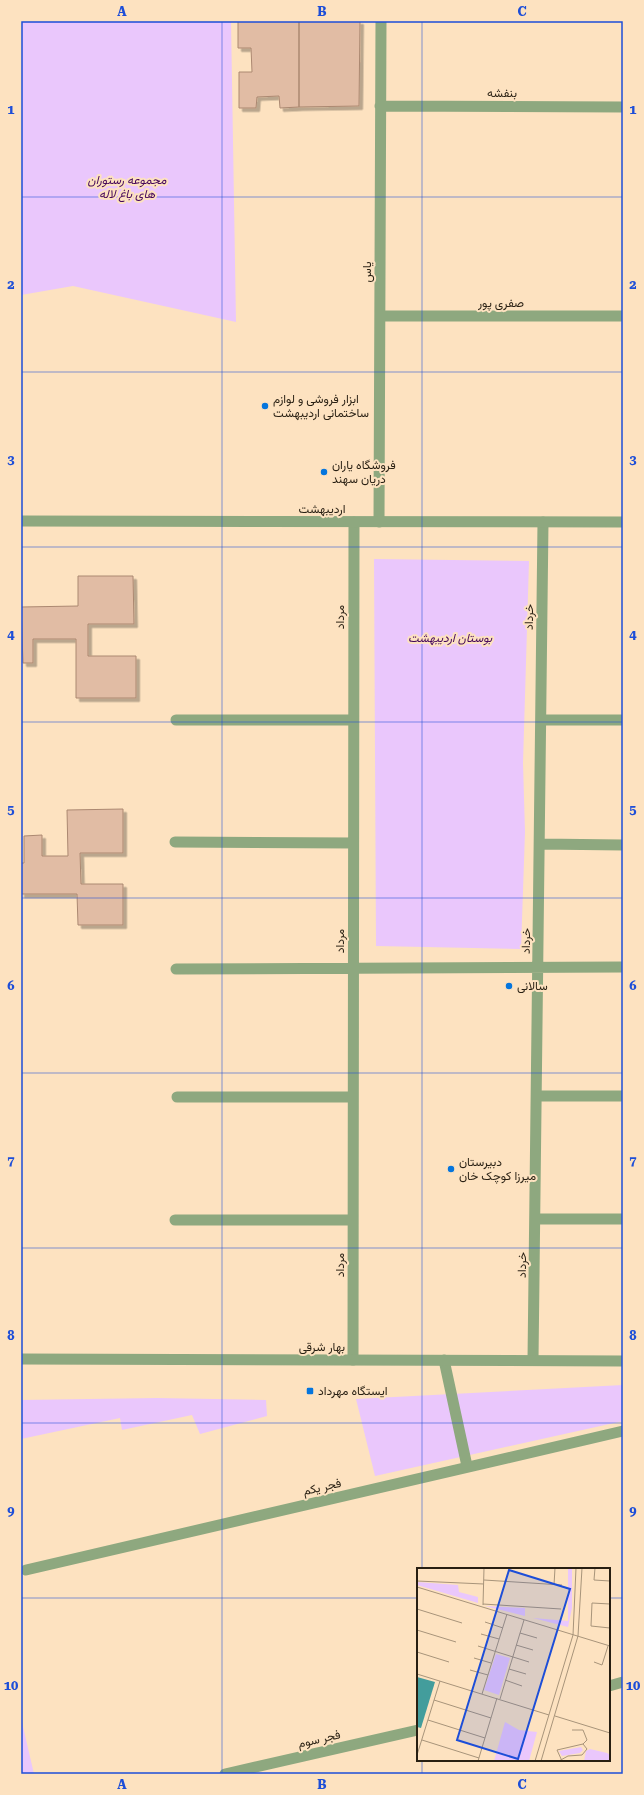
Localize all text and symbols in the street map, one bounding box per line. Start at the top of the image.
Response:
text: A [117,4,127,19]
text: B [317,4,327,19]
text: C [517,4,527,19]
street label: بنفشه [487,86,517,100]
text: 1 [7,102,15,117]
text: 1 [629,102,637,117]
park label: مجموعه رستوران های باغ لاله [88,173,167,203]
street label: یاس [360,261,375,283]
text: 2 [7,277,15,292]
text: 2 [629,277,637,292]
street label: صفری پور [477,296,524,311]
place label: ابزار فروشی و لوازم ساختمانی اردیبهشت [273,392,369,421]
marker: ابزار فروشی و لوازم ساختمانی اردیبهشت [260,401,270,411]
text: 3 [7,452,15,467]
text: 3 [629,452,637,467]
place label: فروشگاه یاران دریان سهند [332,458,396,487]
marker: فروشگاه یاران دریان سهند [319,467,329,477]
street label: اردیبهشت [299,502,345,517]
street label: خرداد [522,604,537,630]
street label: مرداد [333,605,348,629]
text: 4 [7,627,15,642]
text: 4 [629,627,637,642]
park label: بوستان اردیبهشت [408,631,492,646]
text: 5 [7,802,15,817]
text: 5 [629,802,637,817]
street label: خرداد [519,928,534,954]
street label: مرداد [333,929,348,953]
text: 6 [7,978,15,993]
text: 6 [629,978,637,993]
place label: سالانی [517,979,548,994]
marker: سالانی [504,981,514,991]
text: 7 [7,1153,15,1168]
text: 7 [629,1153,637,1168]
place label: دبیرستان میرزا کوچک خان [459,1155,536,1184]
marker: دبیرستان میرزا کوچک خان [446,1164,456,1174]
street label: خرداد [515,1252,530,1278]
street label: مرداد [333,1253,348,1277]
text: 8 [7,1328,15,1343]
text: 8 [629,1328,637,1343]
street label: بهار شرقی [299,1340,345,1355]
place label: ایستگاه مهرداد [318,1384,387,1399]
marker: ایستگاه مهرداد [305,1386,315,1396]
street label: فجر یکم [302,1476,343,1499]
text: 9 [7,1503,15,1518]
text: 9 [629,1503,637,1518]
inset map [417,1568,610,1761]
text: 10 [4,1678,18,1693]
text: 10 [626,1678,640,1693]
street label: فجر سوم [296,1727,342,1752]
text: A [117,1777,127,1792]
text: B [317,1777,327,1792]
text: C [517,1777,527,1792]

